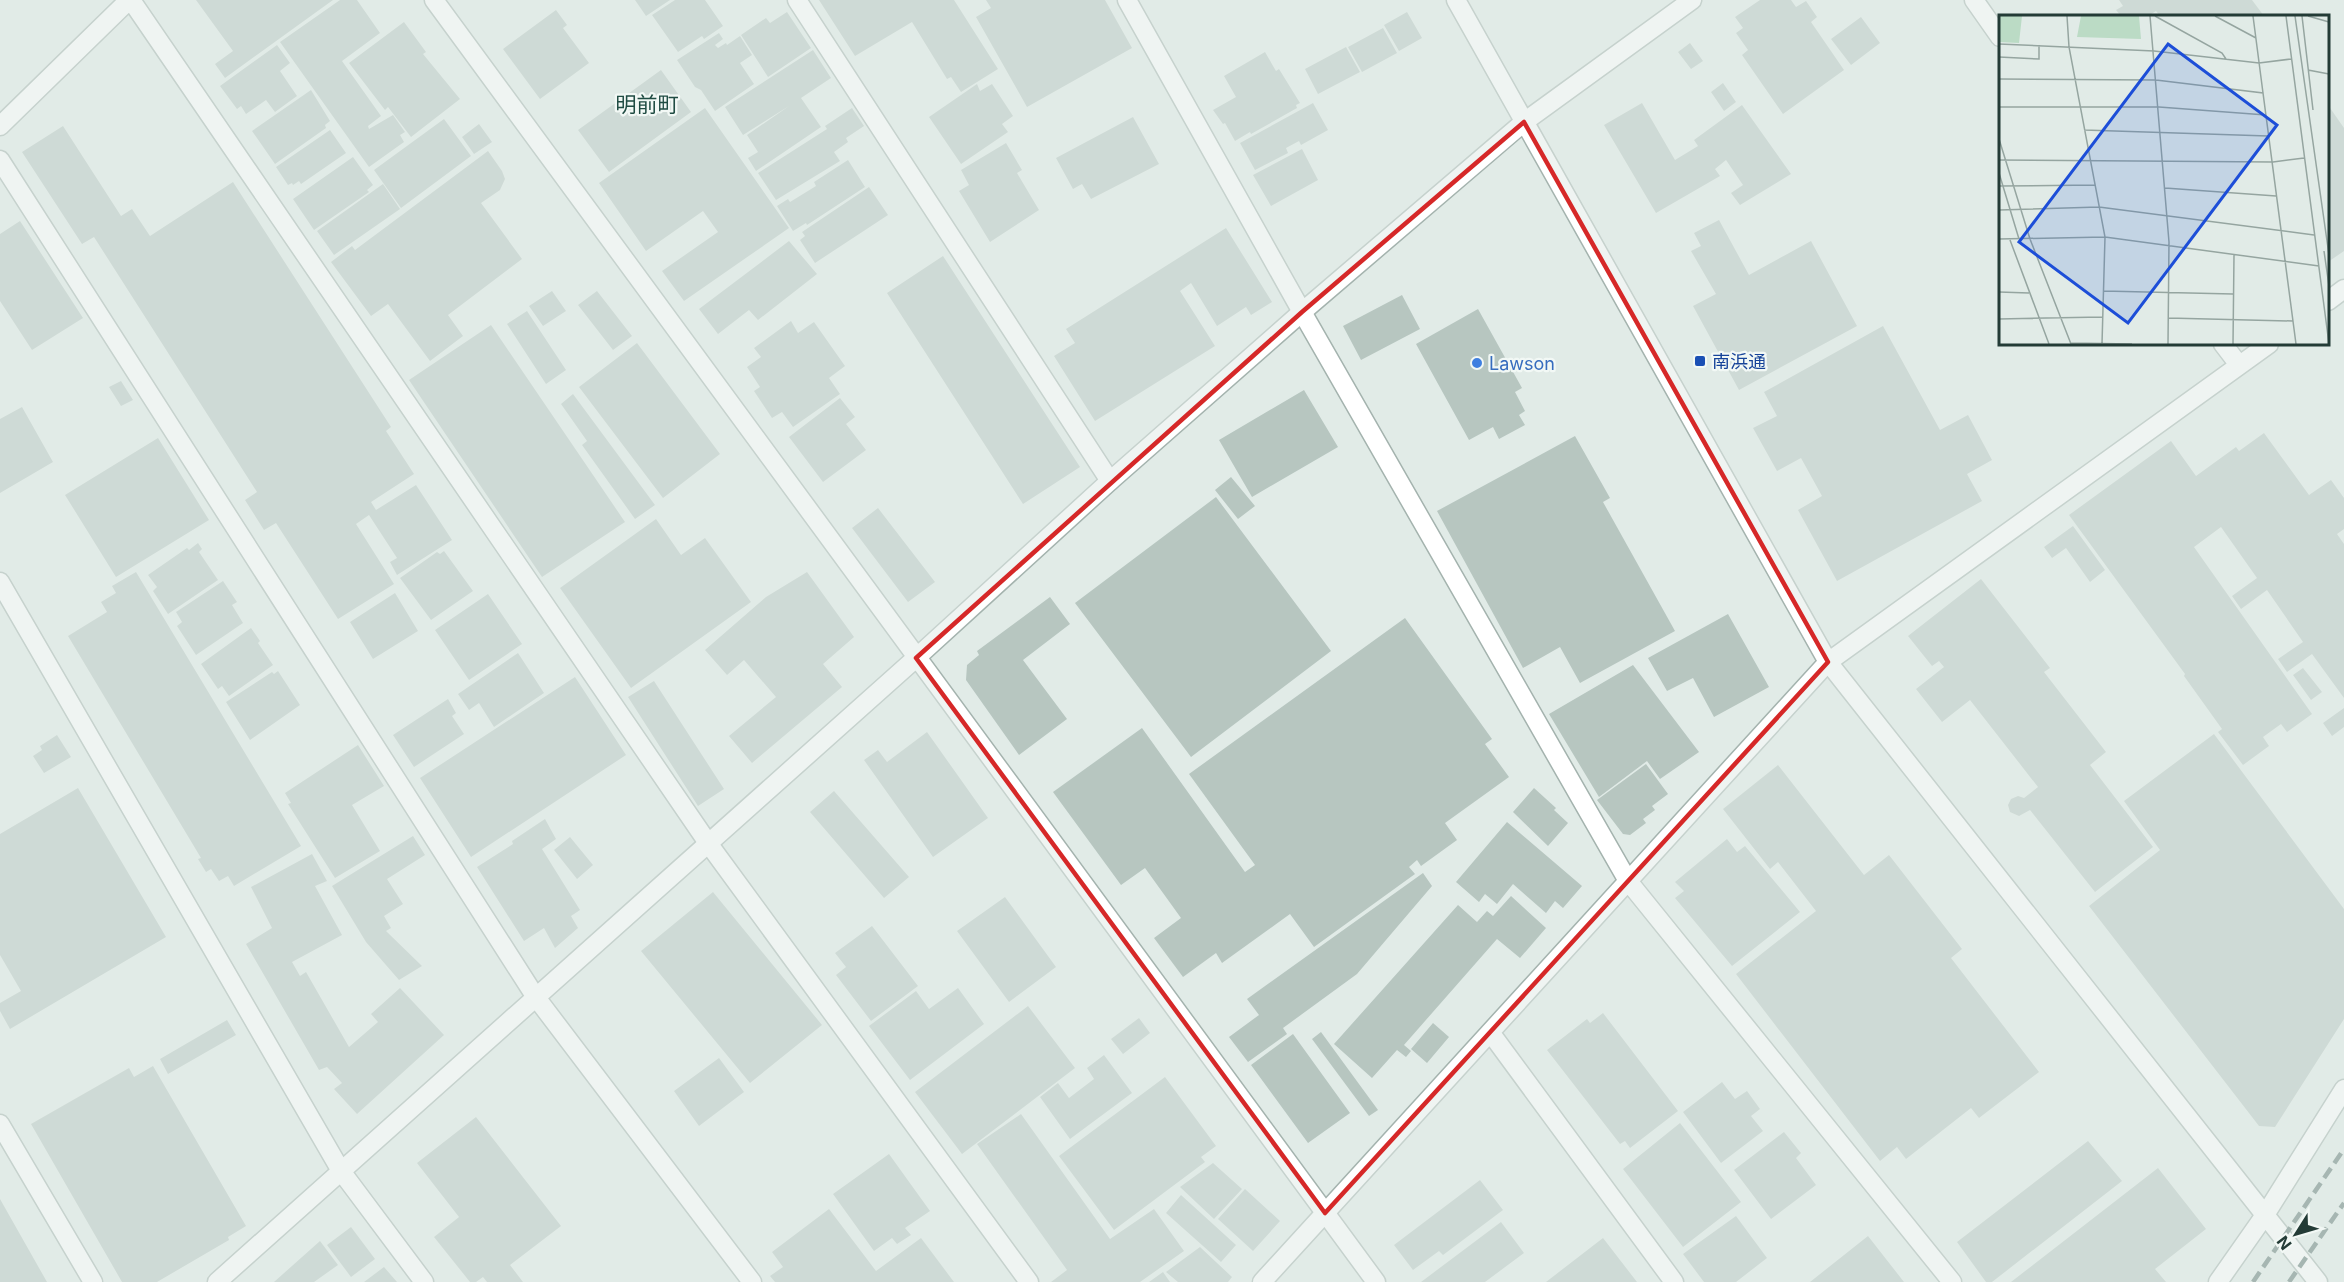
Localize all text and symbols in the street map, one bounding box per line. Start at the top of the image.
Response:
inset map [1999,15,2329,345]
district label: 明前町 [616,92,679,117]
place label: 南浜通 [1712,351,1766,372]
place label: Lawson [1489,353,1555,374]
marker: 南浜通 [1693,354,1707,368]
marker: Lawson [1470,356,1484,370]
north arrow [2266,1204,2326,1264]
text: N [2272,1232,2296,1254]

